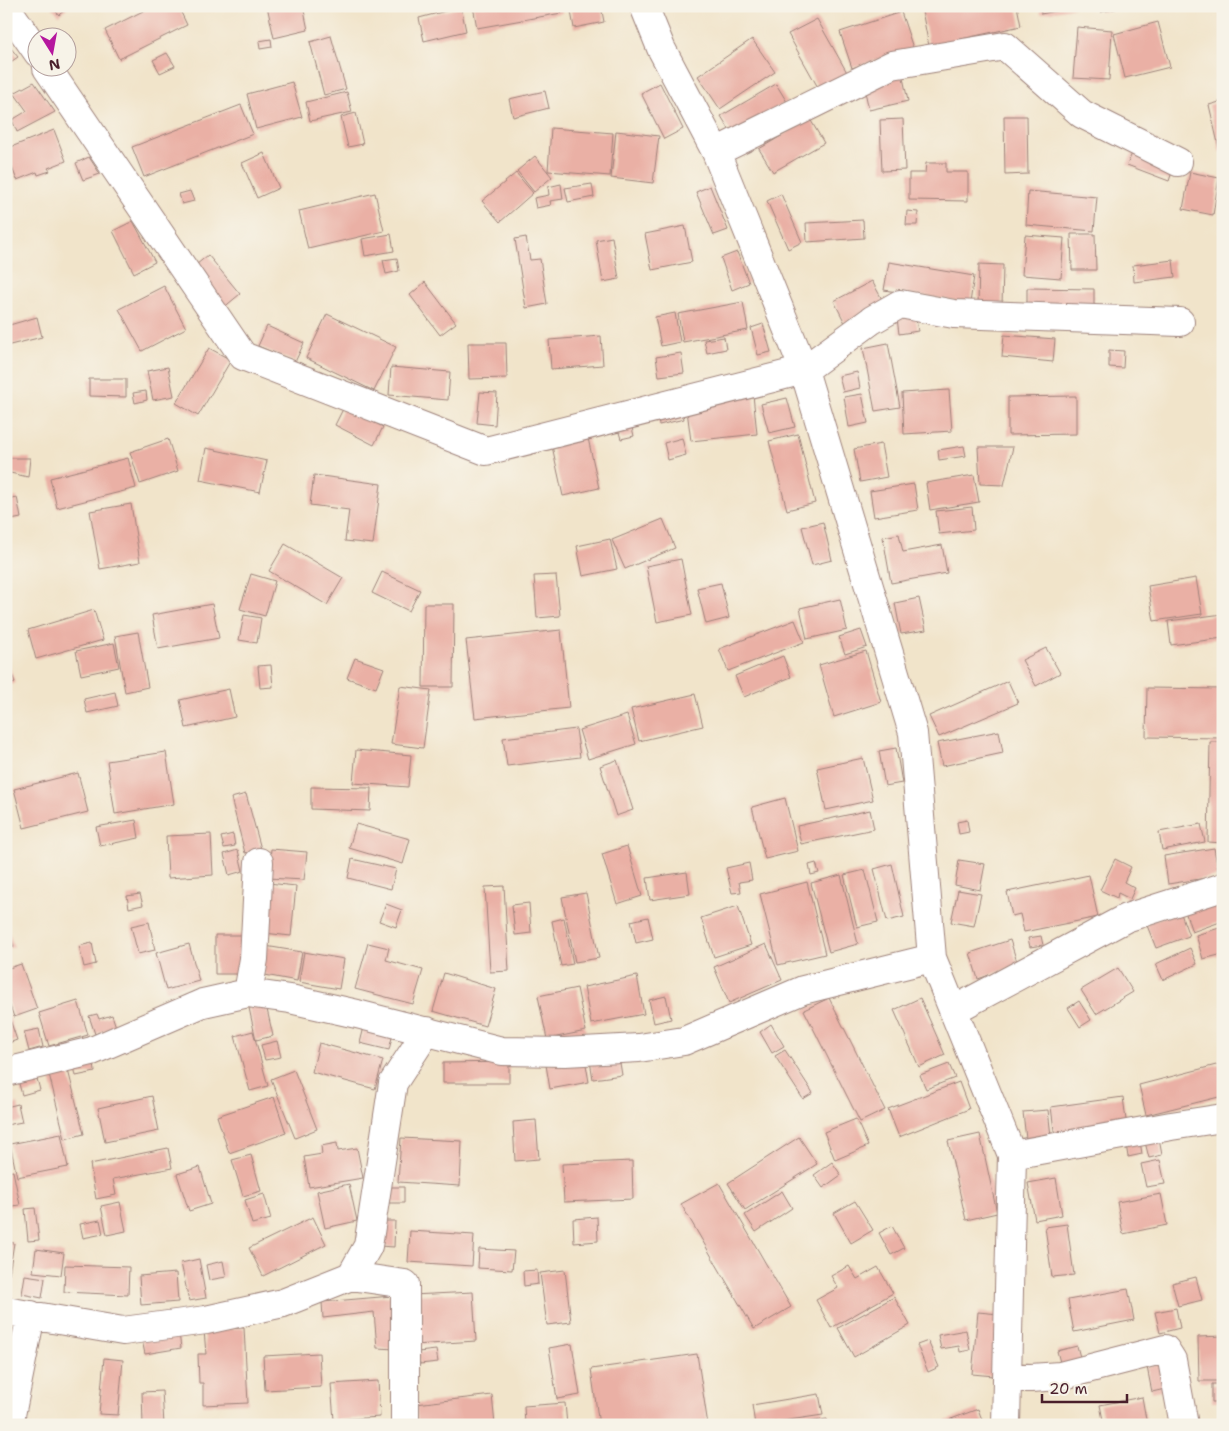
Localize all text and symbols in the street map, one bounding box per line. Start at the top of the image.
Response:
north arrow [28,28,78,78]
text: N [47,55,62,75]
scale bar [1042,1371,1126,1403]
text: 20 m [1049,1379,1088,1399]

